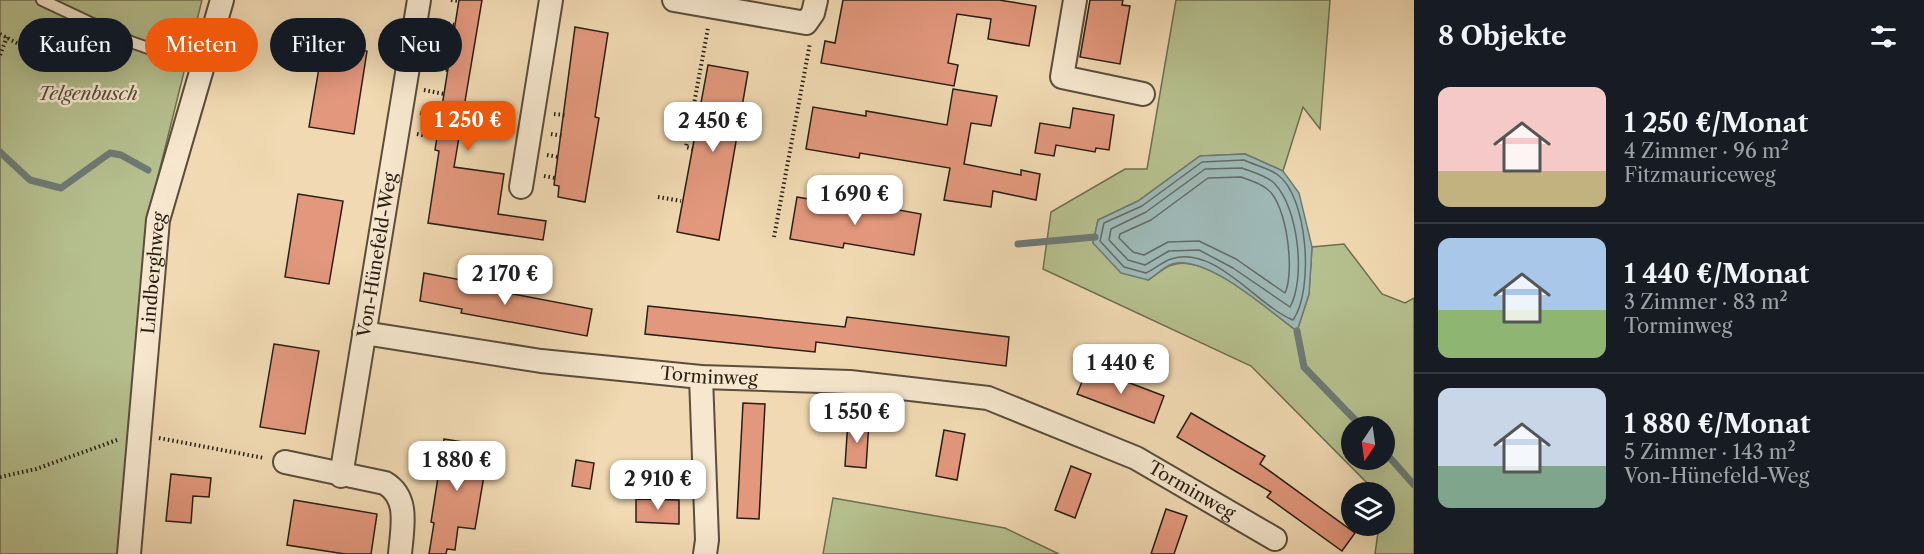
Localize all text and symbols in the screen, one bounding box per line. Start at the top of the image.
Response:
chip: Kaufen [18,18,133,72]
chip: Mieten [145,18,258,72]
chip: Filter [270,18,366,72]
chip: Neu [378,18,462,72]
text: 8 Objekte [1438,20,1567,52]
icon: filters [1867,20,1900,53]
park label: Telgenbusch [38,83,138,105]
pin: 1 250 € [413,101,523,152]
pin: 2 450 € [658,102,768,153]
text: 1 250 €/Monat [1624,107,1808,139]
text: 1 250 € [434,108,502,132]
text: 2 450 € [678,109,748,133]
icon: home [1486,111,1558,183]
text: 4 Zimmer · 96 m² [1624,139,1789,163]
text: Fitzmauriceweg [1624,163,1776,187]
street label: Von-Hünefeld-Weg [353,170,402,340]
pin: 1 690 € [800,175,910,226]
text: 1 690 € [821,182,889,206]
street label: Lindberghweg [137,209,171,335]
pin: 2 170 € [450,255,560,306]
text: 1 440 €/Monat [1624,258,1809,290]
text: 2 170 € [472,262,538,286]
icon: home [1486,262,1558,334]
text: 3 Zimmer · 83 m² [1624,290,1788,314]
text: Torminweg [1624,314,1732,338]
pin: 1 440 € [1066,344,1176,395]
text: 1 440 € [1087,351,1155,375]
street label: Torminweg [659,362,759,390]
pin: 1 550 € [802,393,912,444]
text: 1 550 € [824,400,890,424]
text: 1 880 €/Monat [1624,408,1810,440]
icon: home [1486,412,1558,484]
north arrow [1341,416,1395,470]
map controls [1341,416,1395,536]
text: 5 Zimmer · 143 m² [1624,440,1796,464]
pin: 1 880 € [402,441,512,492]
text: 1 880 € [422,448,492,472]
street label: Torminweg [1144,456,1240,525]
pin: 2 910 € [603,460,713,511]
text: Von-Hünefeld-Weg [1624,464,1809,488]
text: 2 910 € [624,467,692,491]
button: layers [1341,482,1395,536]

